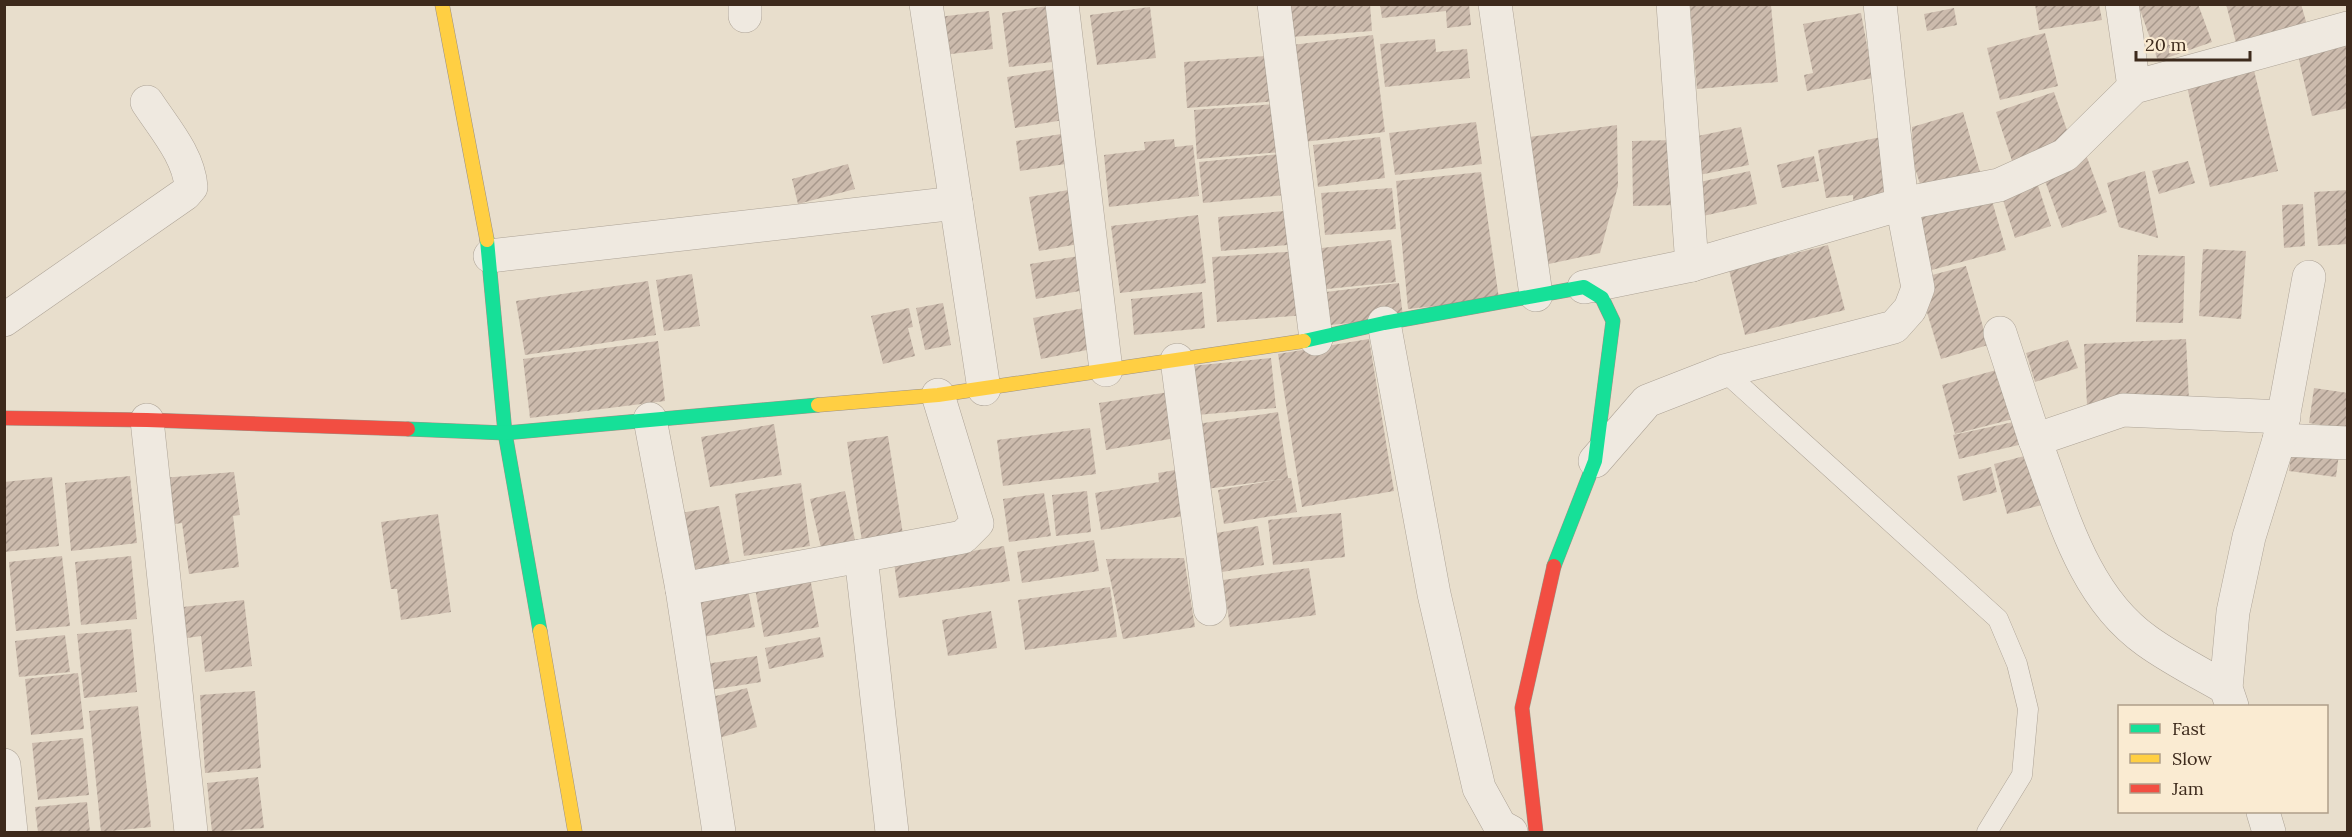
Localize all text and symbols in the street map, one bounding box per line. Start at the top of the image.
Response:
scale bar [2136,24,2250,62]
text: 20 m [2145,33,2187,56]
legend [2118,705,2328,813]
text: Fast [2172,717,2206,740]
text: Slow [2172,747,2212,770]
text: Jam [2171,777,2204,800]

